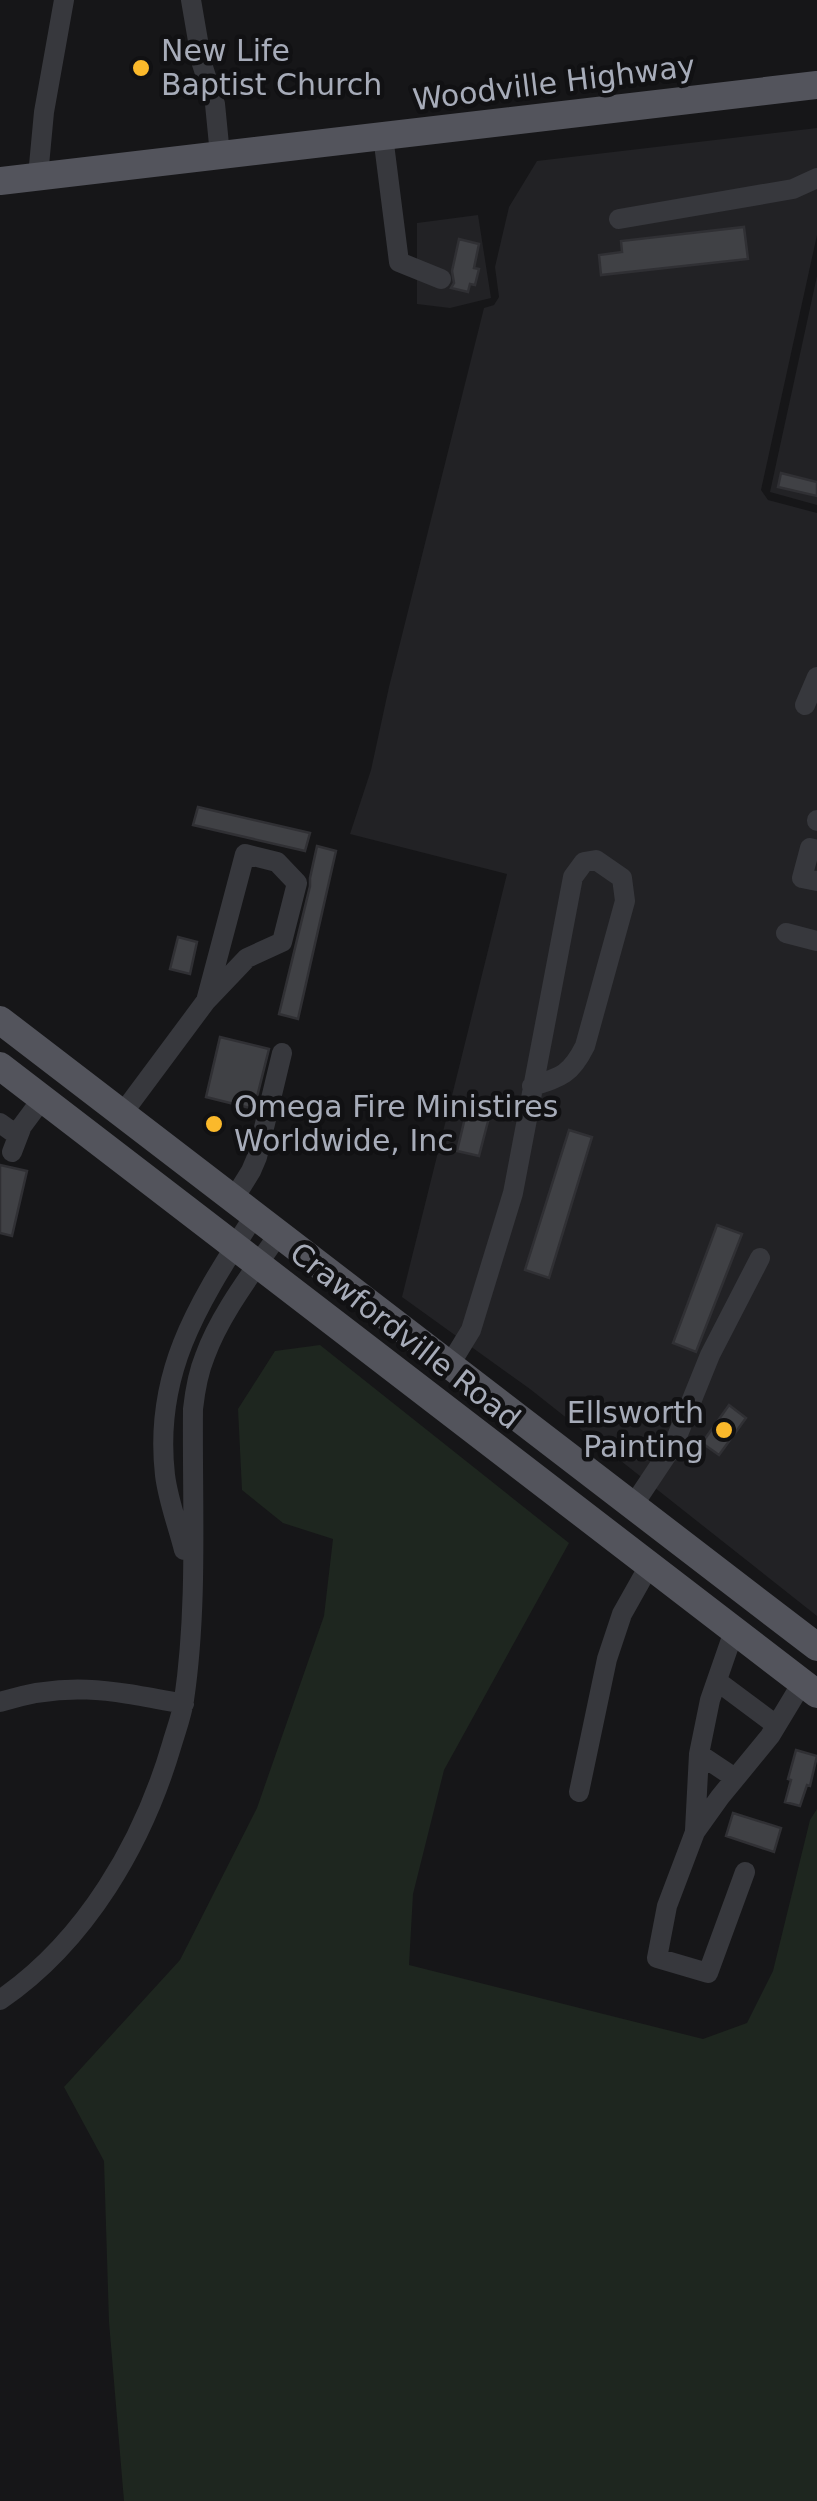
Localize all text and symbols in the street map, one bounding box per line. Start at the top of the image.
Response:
place label: New Life Baptist Church [161,33,382,102]
street label: Woodville Highway [411,48,697,117]
marker: New Life Baptist Church [130,57,152,79]
place label: Omega Fire Ministires Worldwide, Inc [234,1089,558,1158]
marker: Omega Fire Ministires Worldwide, Inc [203,1113,225,1135]
street label: Crawfordville Road [283,1235,527,1436]
place label: Ellsworth Painting [567,1395,704,1464]
marker: Ellsworth Painting [713,1419,735,1441]

